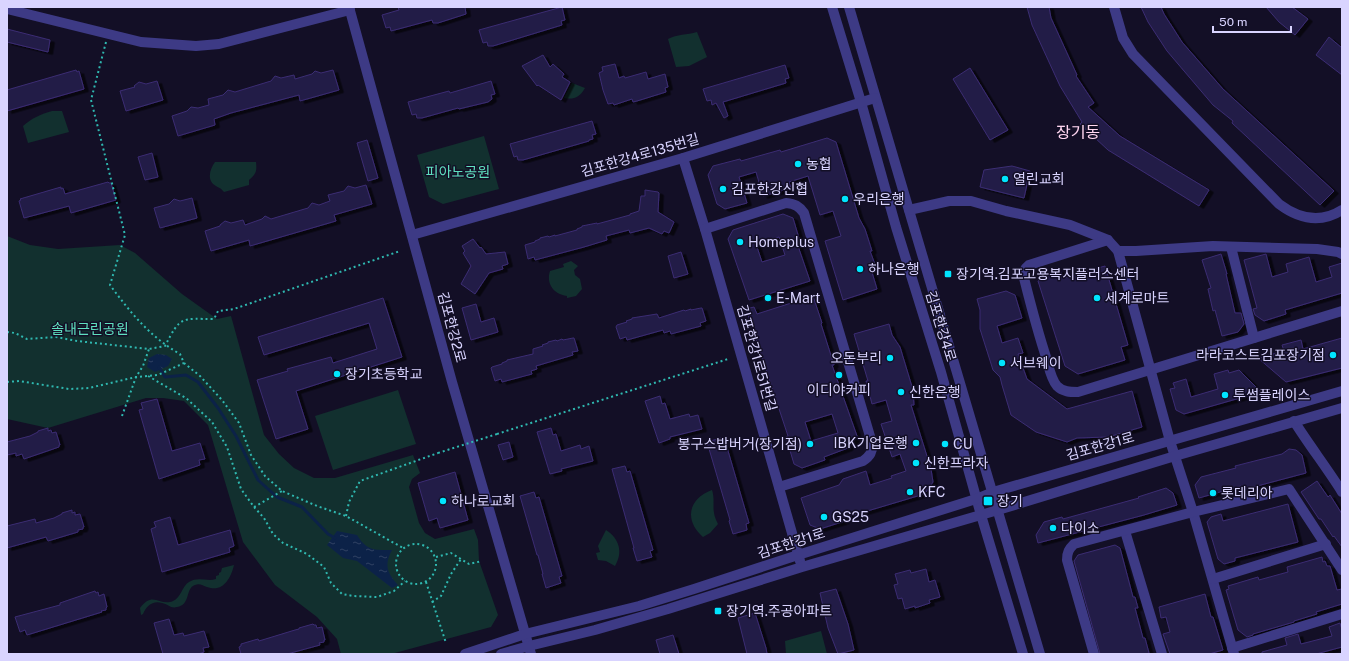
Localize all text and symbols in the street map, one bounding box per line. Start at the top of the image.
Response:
scale bar [1213,8,1291,34]
text: 50 m [1219,15,1247,29]
district label: 장기동 [1056,123,1100,142]
street label: 김포한강4로135번길 [579,130,701,180]
place label: 농협 [806,156,832,172]
marker: 농협 [793,159,803,169]
park label: 피아노공원 [426,164,490,180]
place label: 열린교회 [1013,171,1065,187]
marker: 열린교회 [1000,174,1010,184]
place label: 김포한강신협 [731,181,808,197]
marker: 김포한강신협 [718,184,728,194]
place label: 우리은행 [853,191,905,207]
marker: 우리은행 [840,194,850,204]
place label: Homeplus [748,234,814,250]
marker: Homeplus [735,237,745,247]
place label: 하나은행 [868,261,920,277]
marker: 하나은행 [855,264,865,274]
place label: 장기역.김포고용복지플러스센터 [956,266,1139,282]
marker: 장기역.김포고용복지플러스센터 [943,269,953,279]
street label: 김포한강4로 [923,289,959,363]
street label: 김포한강2로 [435,290,469,364]
place label: E-Mart [776,290,821,306]
place label: 세계로마트 [1105,290,1170,306]
marker: E-Mart [763,293,773,303]
marker: 세계로마트 [1092,293,1102,303]
street label: 김포한강1로51번길 [734,303,780,413]
park label: 솔내근린공원 [51,321,129,337]
place label: 라라코스트김포장기점 [1196,347,1325,363]
place label: 오돈부리 [830,350,882,366]
marker: 라라코스트김포장기점 [1328,350,1338,360]
marker: 오돈부리 [885,353,895,363]
place label: 서브웨이 [1010,355,1062,371]
marker: 서브웨이 [997,358,1007,368]
place label: 장기초등학교 [345,366,422,382]
marker: 장기초등학교 [332,369,342,379]
marker: 이디야커피 [834,370,844,380]
place label: 이디야커피 [807,382,871,398]
place label: 신한은행 [909,384,961,400]
marker: 신한은행 [896,387,906,397]
place label: 투썸플레이스 [1233,387,1310,403]
marker: 투썸플레이스 [1220,390,1230,400]
street label: 김포한강1로 [1064,429,1136,463]
place label: IBK기업은행 [833,435,908,451]
place label: 봉구스밥버거(장기점) [678,436,802,452]
place label: CU [953,436,972,452]
marker: IBK기업은행 [911,438,921,448]
marker: 봉구스밥버거(장기점) [805,439,815,449]
marker: CU [940,439,950,449]
place label: 신한프라자 [924,455,989,471]
marker: 신한프라자 [911,458,921,468]
place label: KFC [918,484,946,500]
place label: 롯데리아 [1221,485,1273,501]
marker: KFC [905,487,915,497]
marker: 롯데리아 [1208,488,1218,498]
place label: 하나로교회 [451,493,515,509]
place label: 장기 [997,493,1023,509]
marker: 장기 [982,495,994,507]
marker: 하나로교회 [438,496,448,506]
place label: GS25 [832,509,869,525]
marker: GS25 [819,512,829,522]
place label: 다이소 [1061,520,1100,536]
marker: 다이소 [1048,523,1058,533]
street label: 김포한강1로 [755,525,827,561]
place label: 장기역.주공아파트 [726,603,832,619]
marker: 장기역.주공아파트 [713,606,723,616]

